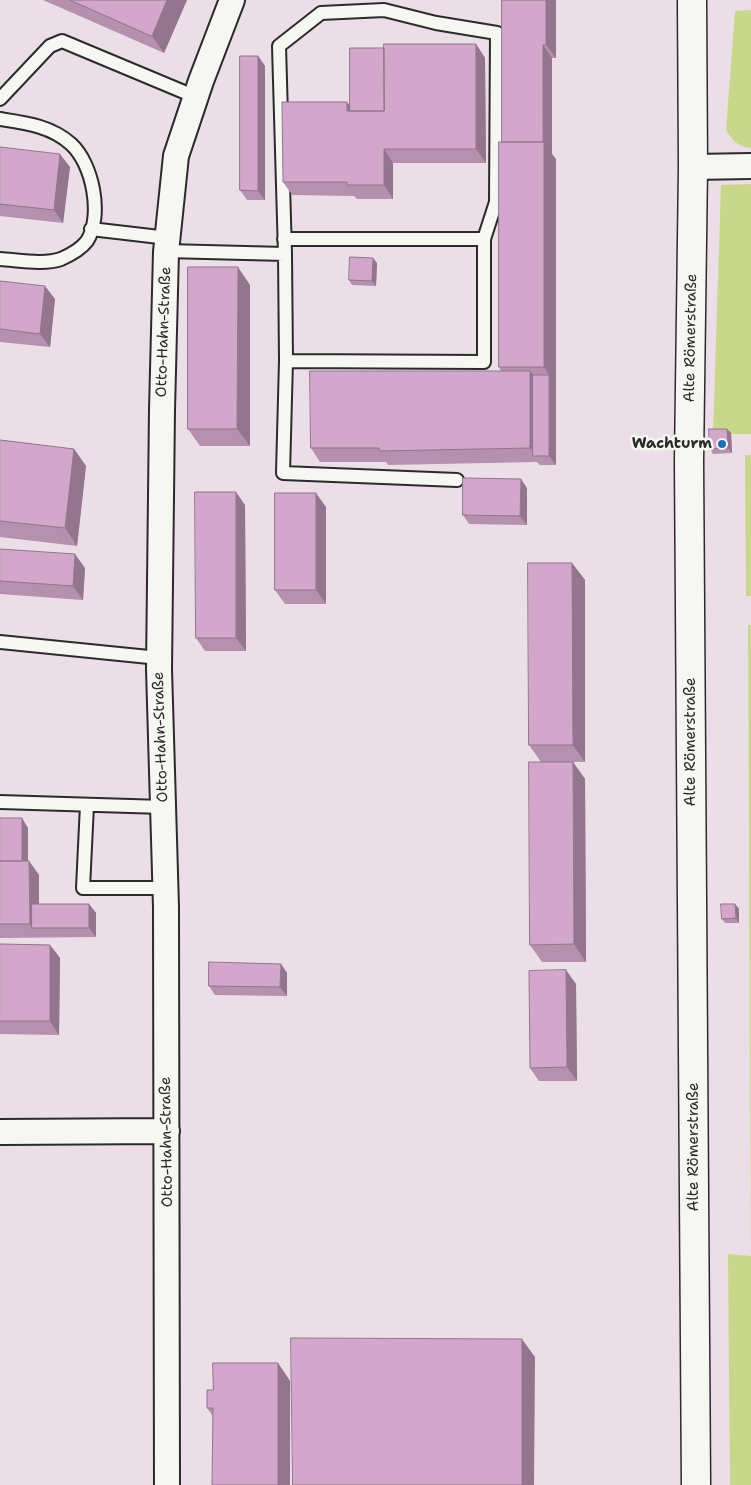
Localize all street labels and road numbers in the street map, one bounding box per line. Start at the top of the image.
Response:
street label: Otto-Hahn-Straße [153,266,175,398]
street label: Alte Römerstraße [681,273,701,403]
street label: Otto-Hahn-Straße [150,671,172,803]
street label: Alte Römerstraße [682,678,700,806]
street label: Otto-Hahn-Straße [157,1077,177,1207]
street label: Alte Römerstraße [685,1083,703,1211]

